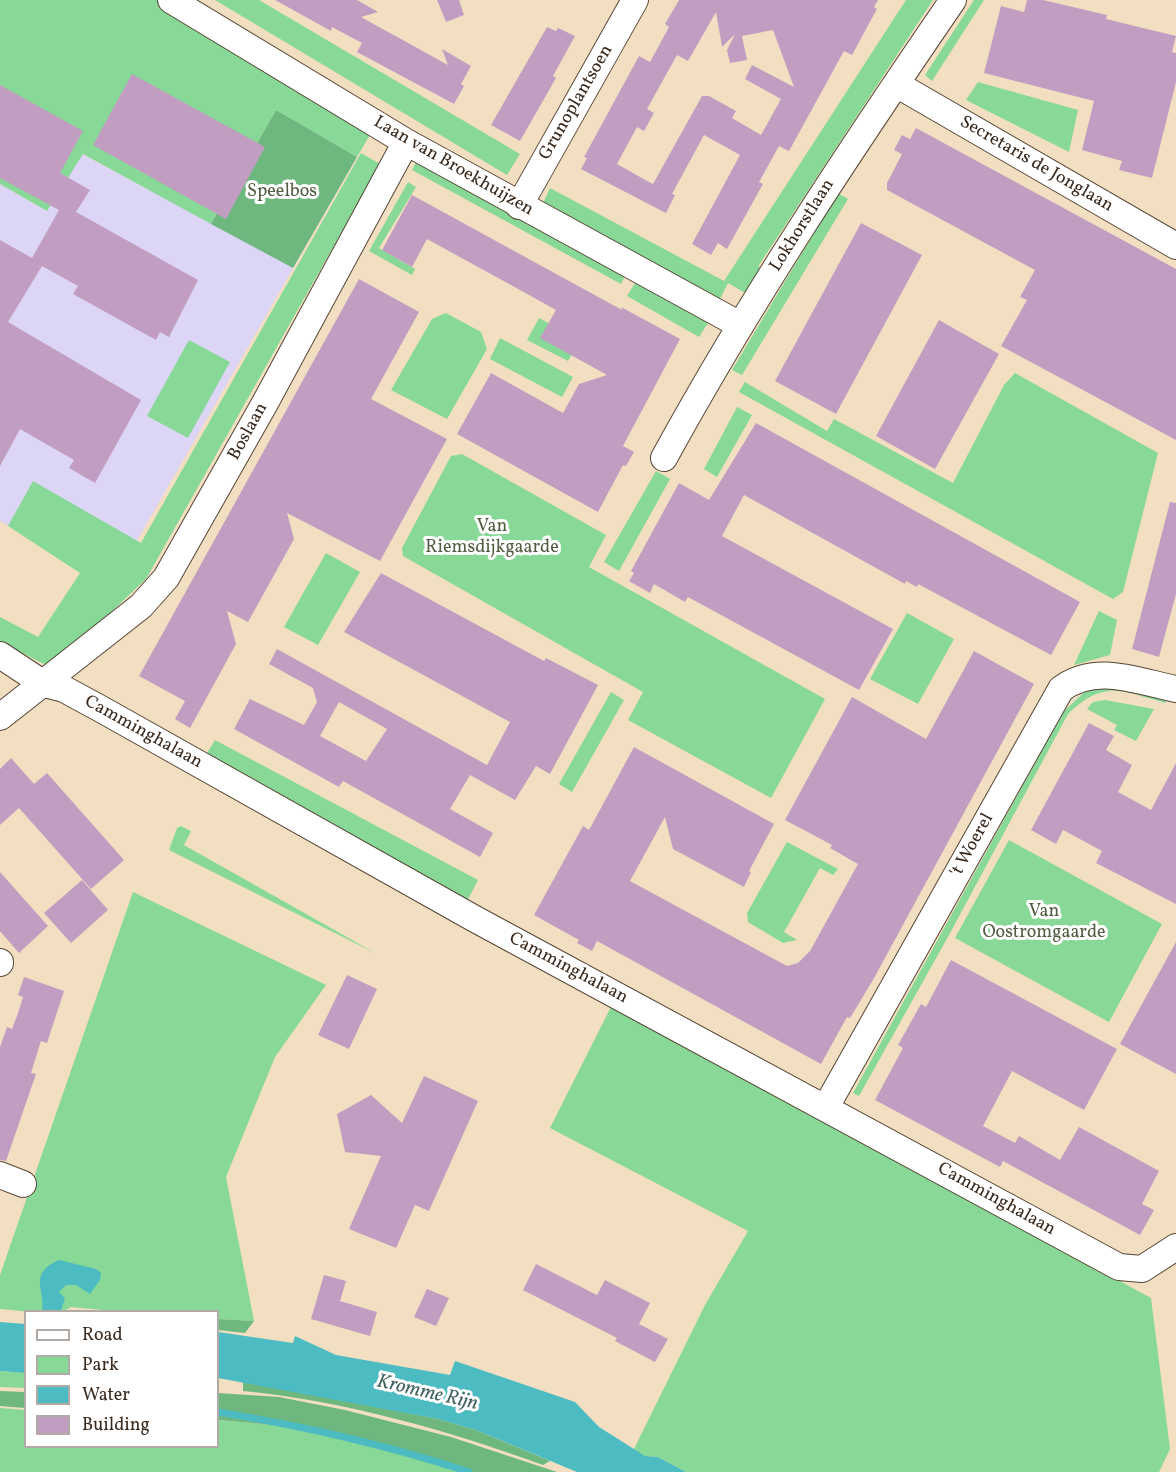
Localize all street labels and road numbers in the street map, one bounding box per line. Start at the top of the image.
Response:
street label: Grunoplantsoen [535,42,619,164]
street label: Laan van Broekhuijzen [369,112,537,222]
street label: Secretaris de Jonglaan [955,112,1117,218]
street label: Lokhorstlaan [766,176,840,276]
street label: Boslaan [224,399,274,465]
street label: Camminghalaan [80,692,206,774]
street label: 't Woerel [947,810,999,882]
street label: Camminghalaan [505,929,631,1009]
street label: Camminghalaan [933,1159,1059,1241]

